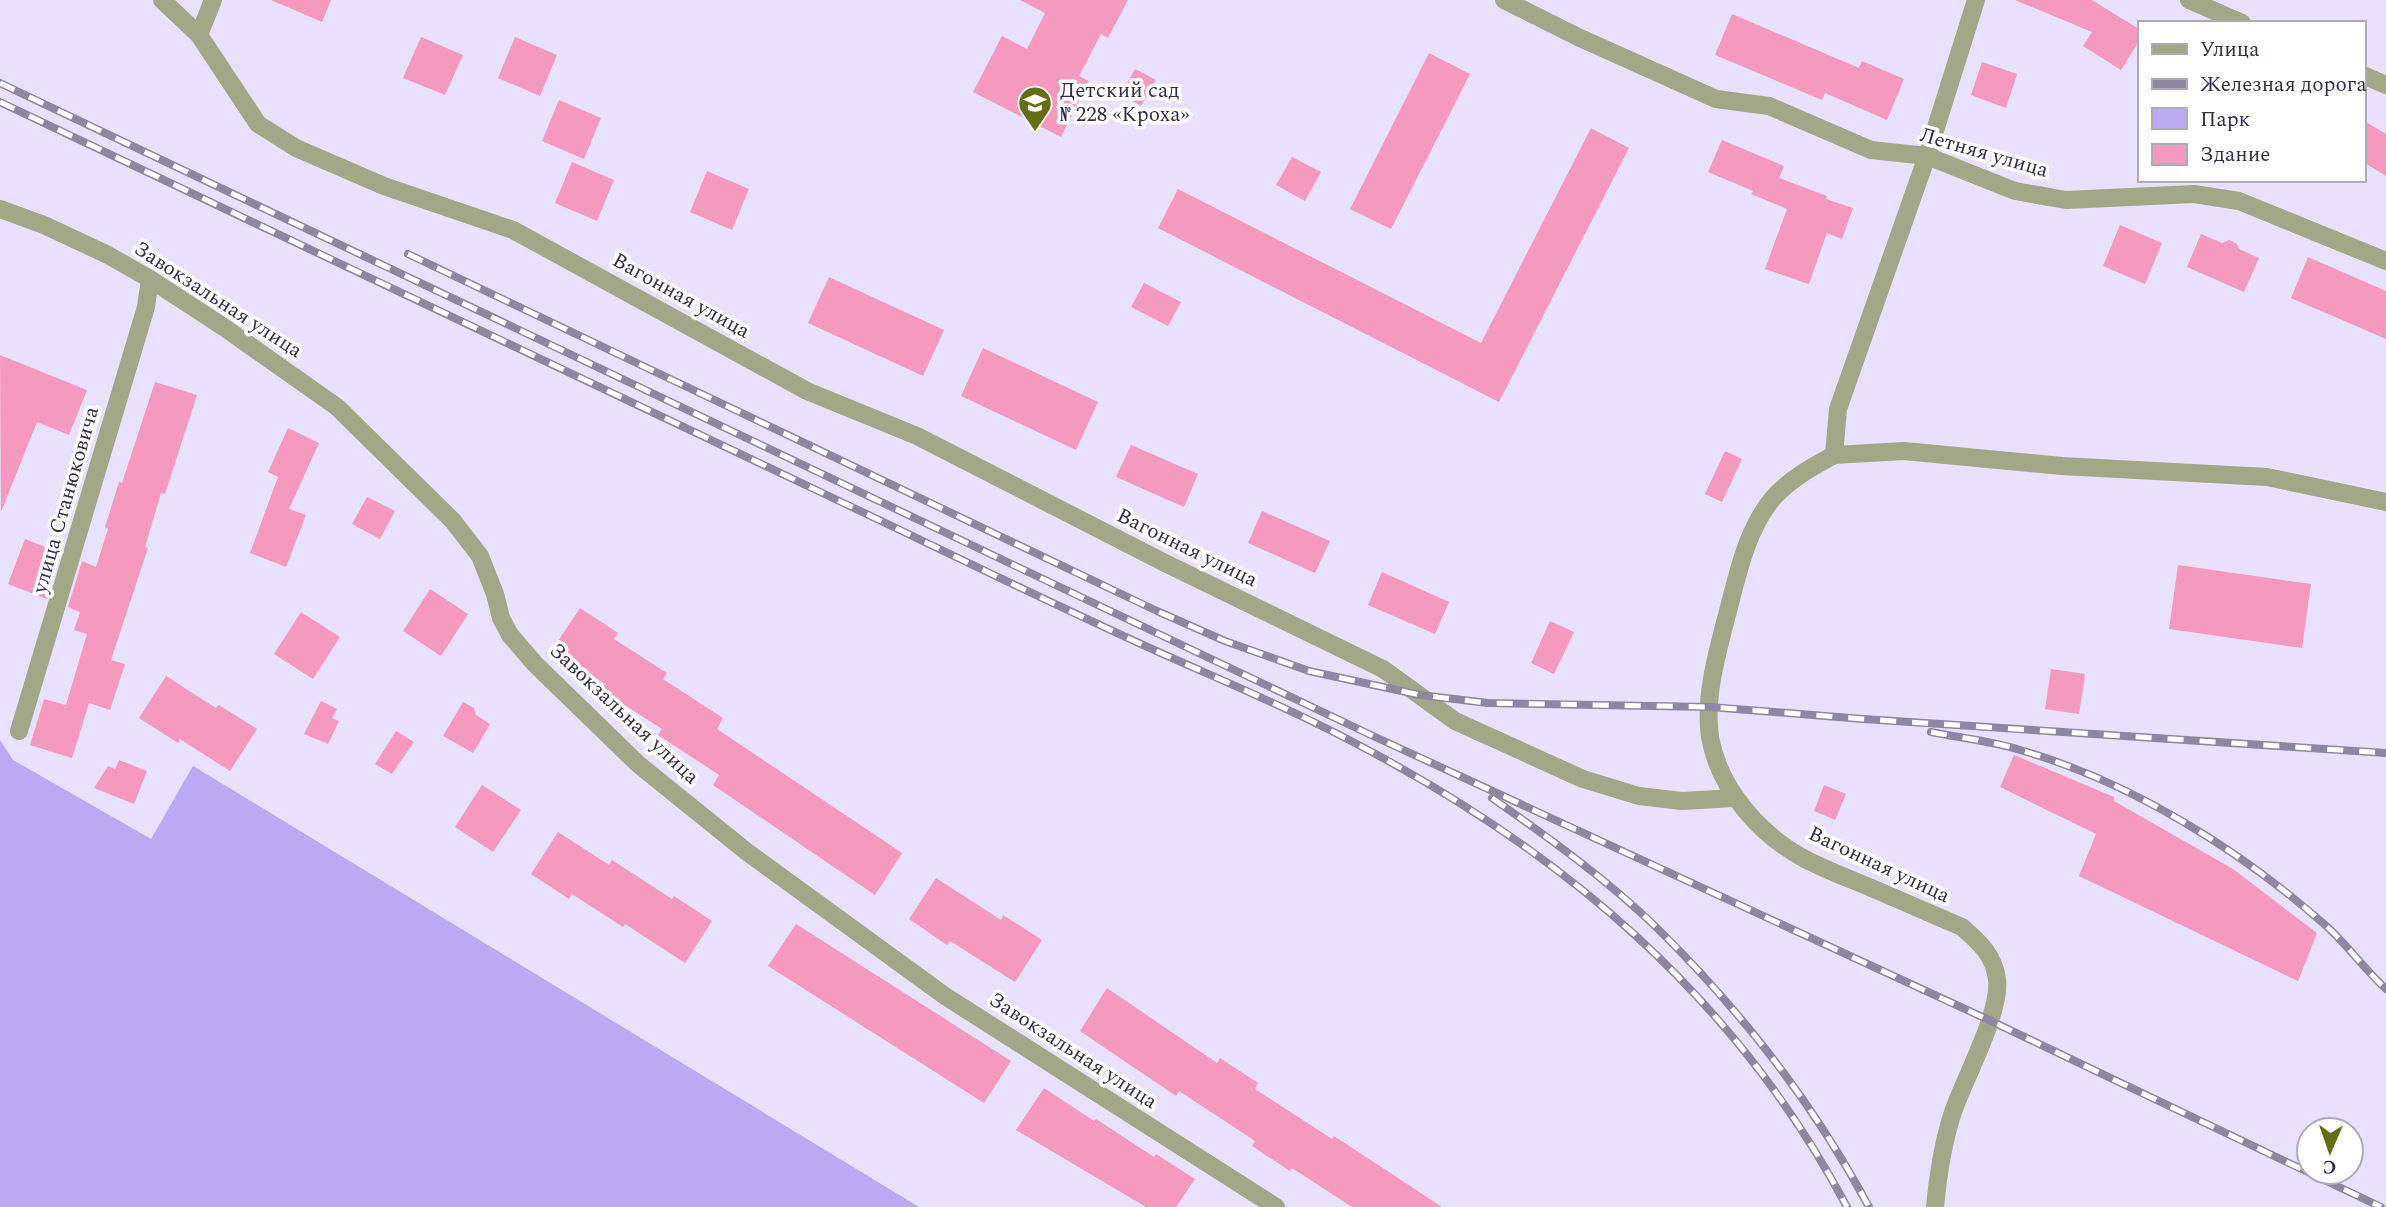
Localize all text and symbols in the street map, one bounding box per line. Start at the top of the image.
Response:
legend [2138,21,2365,182]
text: Улица [2200,34,2260,66]
text: Железная дорога [2200,69,2367,101]
place label: Детский сад № 228 «Кроха» [1060,75,1190,131]
school or university icon: Детский сад № 228 «Кроха» [1016,84,1054,133]
text: Парк [2200,104,2251,136]
street label: Летняя улица [1916,119,2053,187]
text: Здание [2200,139,2270,171]
street label: Завокзальная улица [127,233,309,367]
street label: Вагонная улица [606,245,756,347]
street label: улица Станюковича [24,402,108,598]
street label: Вагонная улица [1111,500,1264,596]
street label: Завокзальная улица [542,636,707,793]
street label: Вагонная улица [1803,818,1956,912]
street label: Завокзальная улица [982,984,1164,1118]
north arrow [2295,1116,2365,1186]
text: С [2322,1152,2337,1181]

